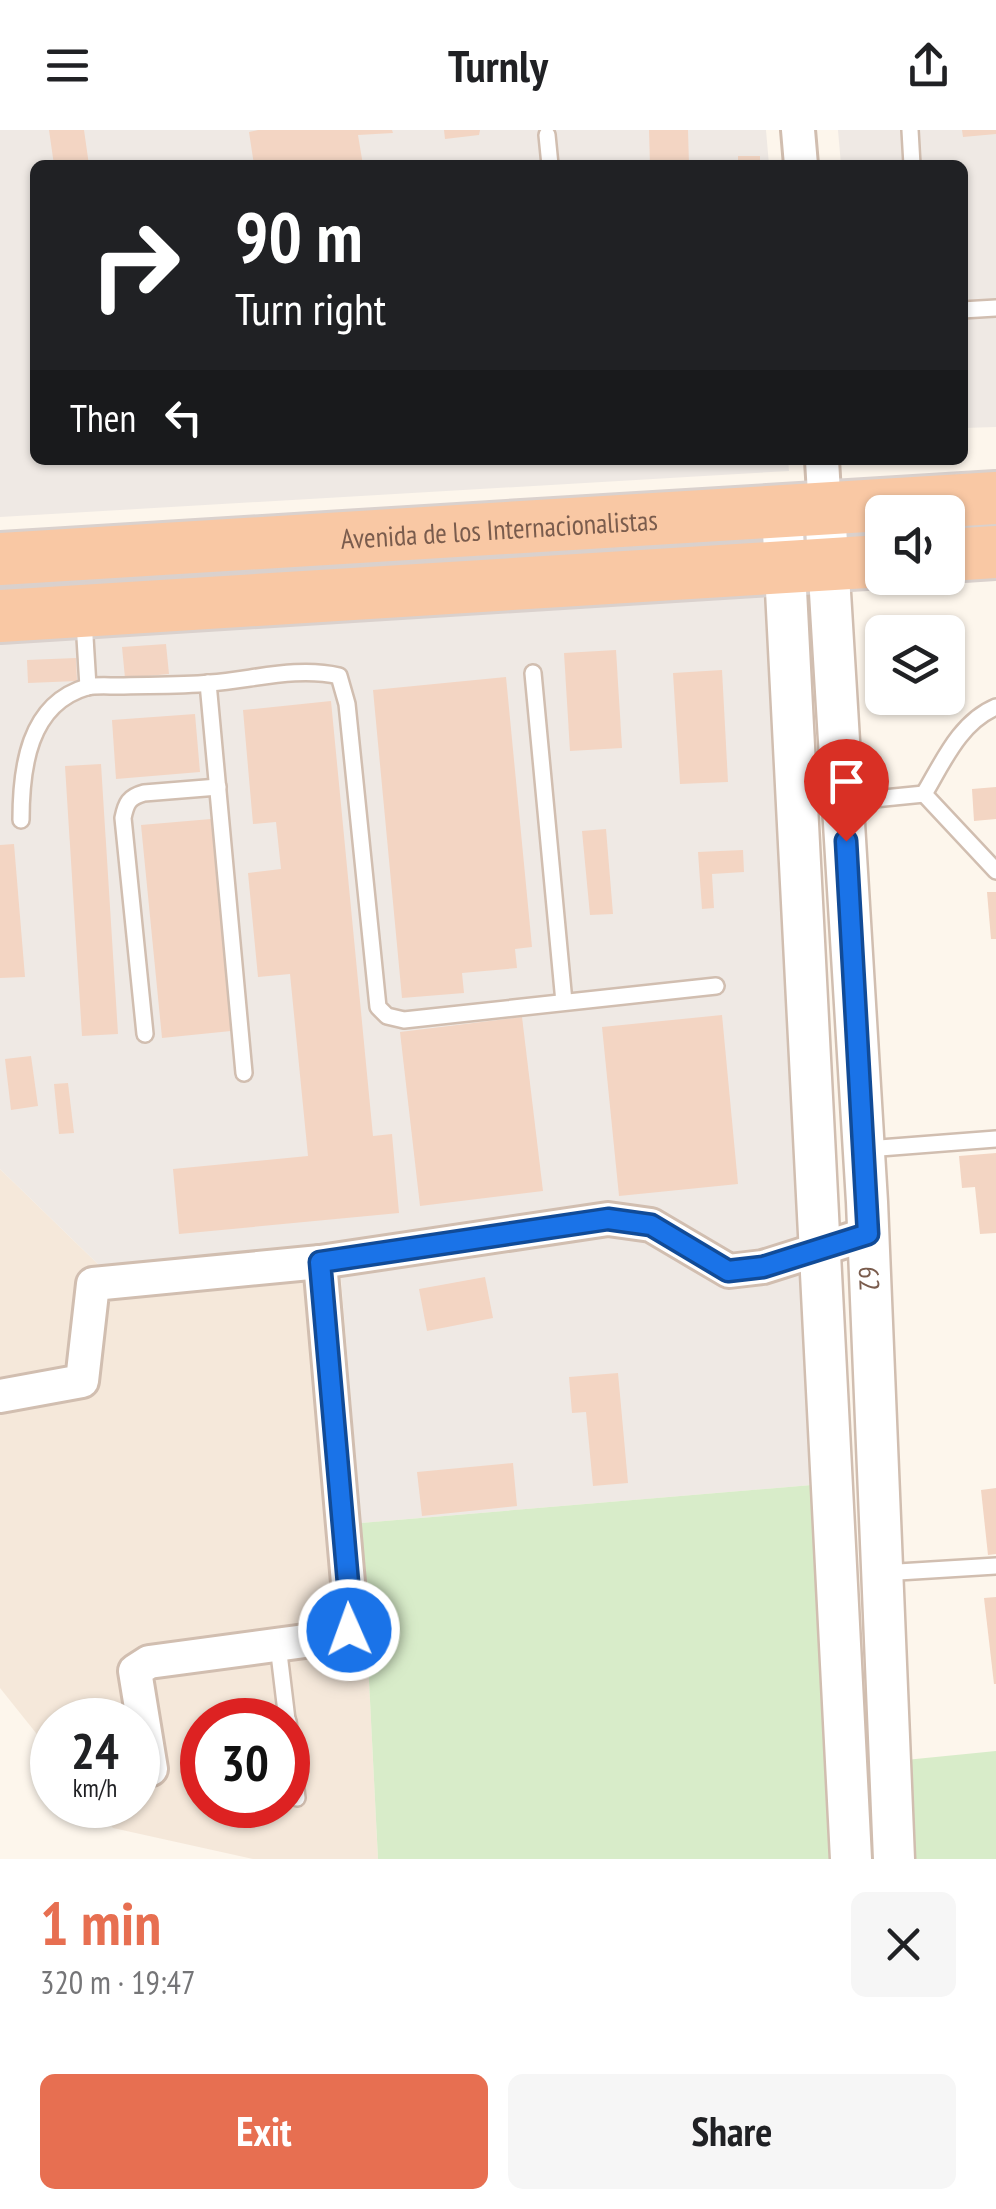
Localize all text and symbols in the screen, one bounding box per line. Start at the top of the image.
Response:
text: Turnly [448,36,548,94]
icon: menu [40,38,95,93]
icon: share [901,38,956,93]
text: 90 m [235,191,363,281]
icon: right [70,200,200,330]
text: Turn right [235,279,386,337]
icon: left [156,390,211,445]
text: Then [70,393,136,442]
map controls [865,495,965,715]
button: sound [865,495,965,595]
street label: Avenida de los Internacionalistas [340,500,659,557]
button: layers [865,615,965,715]
pin [804,739,889,842]
icon: arrive [819,754,874,809]
street label: 62 [851,1265,889,1292]
position arrow [297,1578,401,1682]
speed limit sign: 30 [180,1698,310,1828]
text: 24 [71,1718,119,1783]
text: km/h [73,1772,117,1804]
text: 1 min [40,1884,161,1962]
button: close [851,1892,956,1997]
text: 320 m · 19:47 [40,1961,195,2003]
button: Exit [40,2074,488,2189]
button: Share [508,2074,956,2189]

